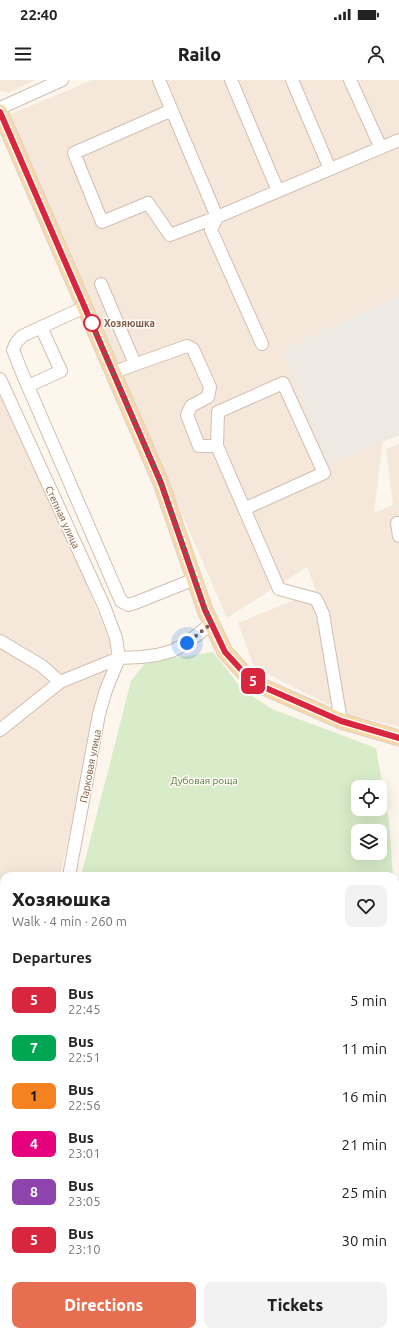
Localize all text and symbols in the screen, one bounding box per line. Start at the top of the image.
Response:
text: 22:40 [20,6,58,23]
icon: menu [12,43,34,65]
icon: person [365,43,387,65]
text: Railo [178,44,221,64]
marker: Хозяюшка [83,314,101,332]
place label: Хозяюшка [104,318,155,329]
street label: Степная улица [43,484,82,550]
your location [177,633,197,653]
line badge: 5 [240,668,266,694]
text: 5 [249,673,257,689]
street label: Парковая улица [78,729,103,804]
park label: Дубовая роща [170,775,238,786]
map controls [351,780,387,860]
button: locate [351,780,387,816]
button: layers [351,824,387,860]
button: heart [345,885,387,927]
text: Хозяюшка [12,888,111,910]
text: Walk · 4 min · 260 m [12,914,127,928]
text: Departures [12,949,92,966]
text: Bus [68,985,94,1002]
text: 5 [30,992,38,1008]
text: 5 min [350,992,387,1009]
text: 22:45 [68,1002,101,1016]
text: Bus [68,1033,94,1050]
text: 7 [30,1040,38,1056]
text: 11 min [341,1040,387,1057]
text: 22:51 [68,1050,101,1064]
text: Bus [68,1081,94,1098]
text: 1 [30,1088,38,1104]
text: 16 min [341,1088,387,1105]
text: 22:56 [68,1098,101,1112]
text: Bus [68,1129,94,1146]
text: 4 [30,1136,38,1152]
text: 21 min [341,1136,387,1153]
text: 23:01 [68,1146,101,1160]
text: Bus [68,1177,94,1194]
text: 8 [30,1184,38,1200]
text: 25 min [341,1184,387,1201]
text: 23:05 [68,1194,101,1208]
text: Bus [68,1225,94,1242]
text: 5 [30,1232,38,1248]
text: 30 min [341,1232,387,1249]
text: 23:10 [68,1242,101,1256]
button: Directions [12,1282,196,1328]
button: Tickets [204,1282,387,1328]

